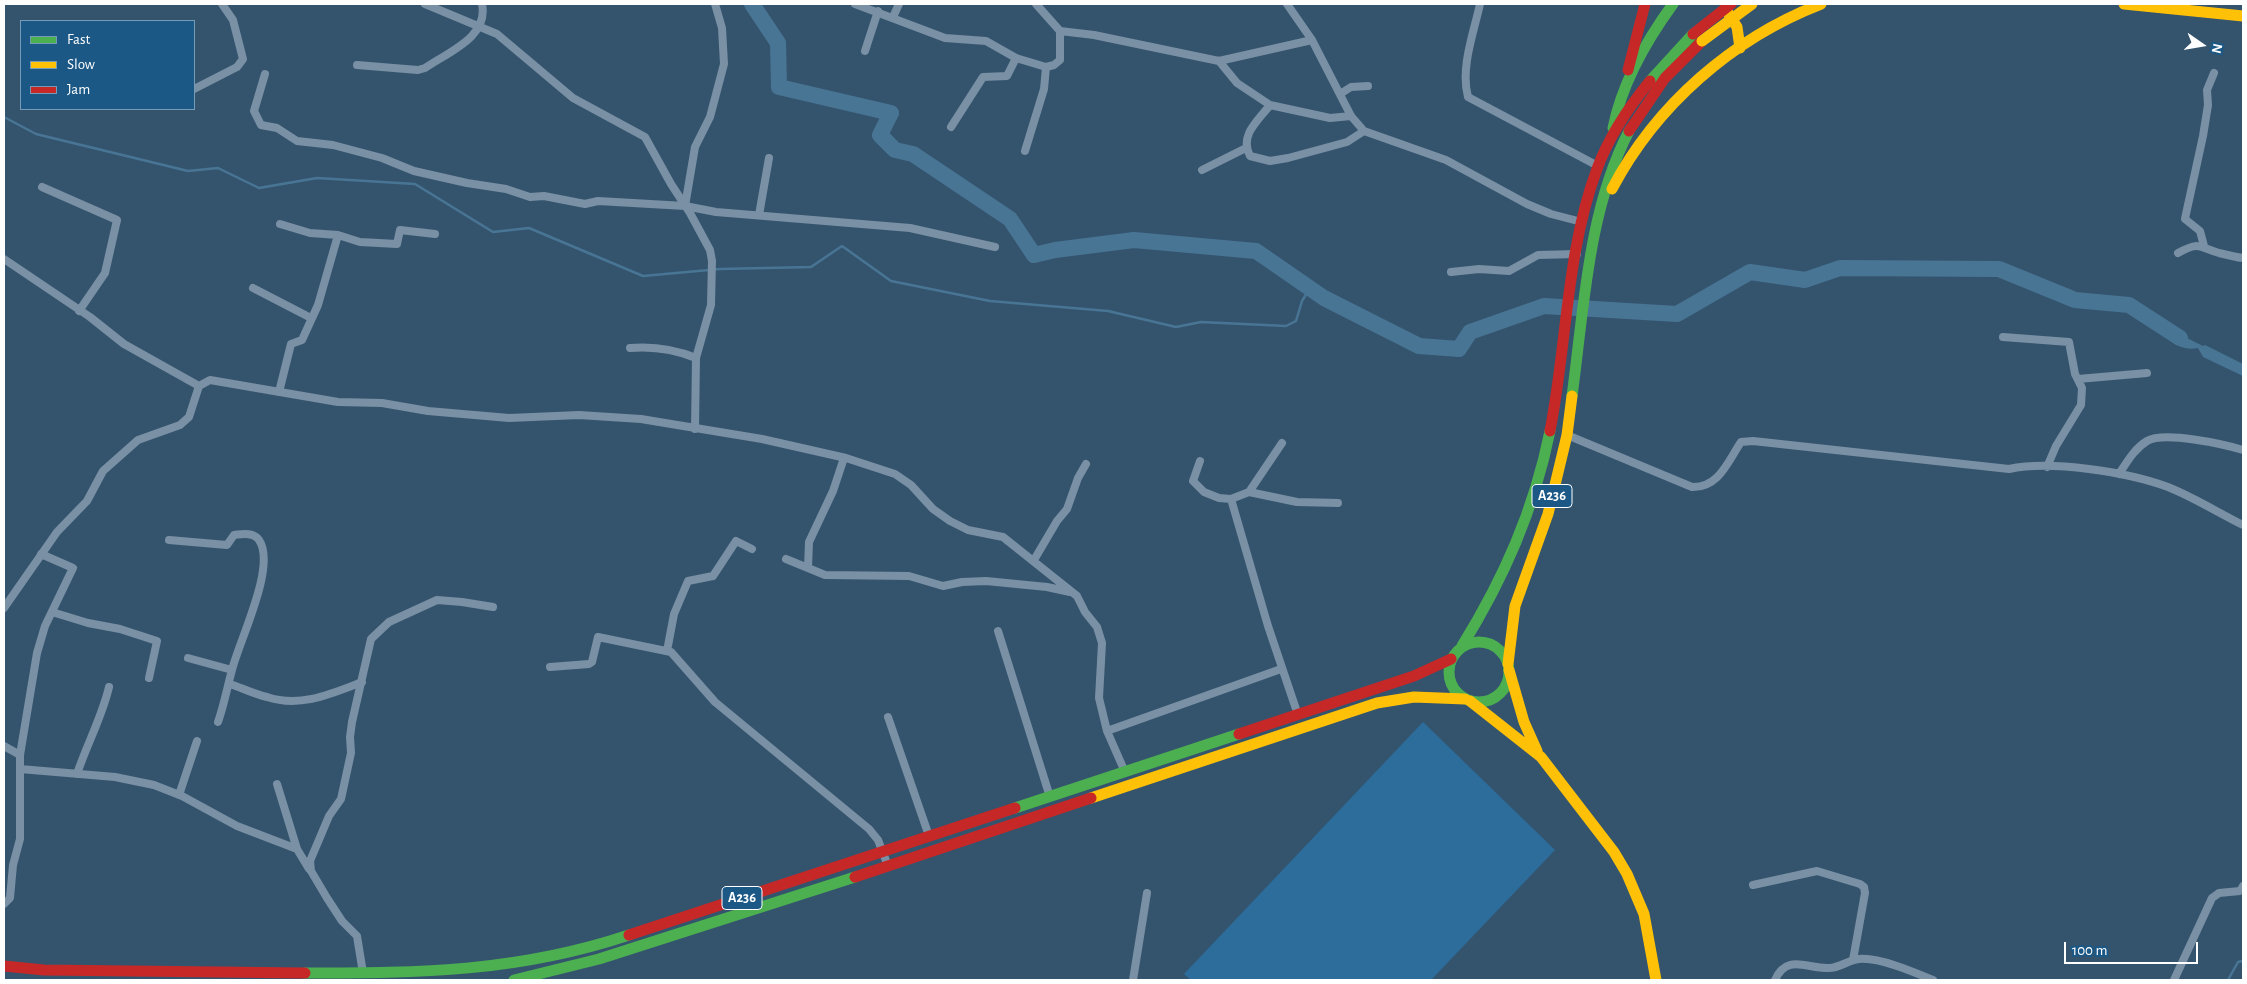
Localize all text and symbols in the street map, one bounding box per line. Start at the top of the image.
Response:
legend [20,20,195,110]
north arrow [2177,20,2227,70]
text: Fast [67,32,90,47]
text: N [2209,42,2225,55]
text: Slow [67,57,95,72]
text: Jam [67,82,90,97]
road number: A236 [1532,484,1572,508]
road number: A236 [722,886,762,910]
scale bar [2067,932,2201,964]
text: 100 m [2072,943,2107,958]

